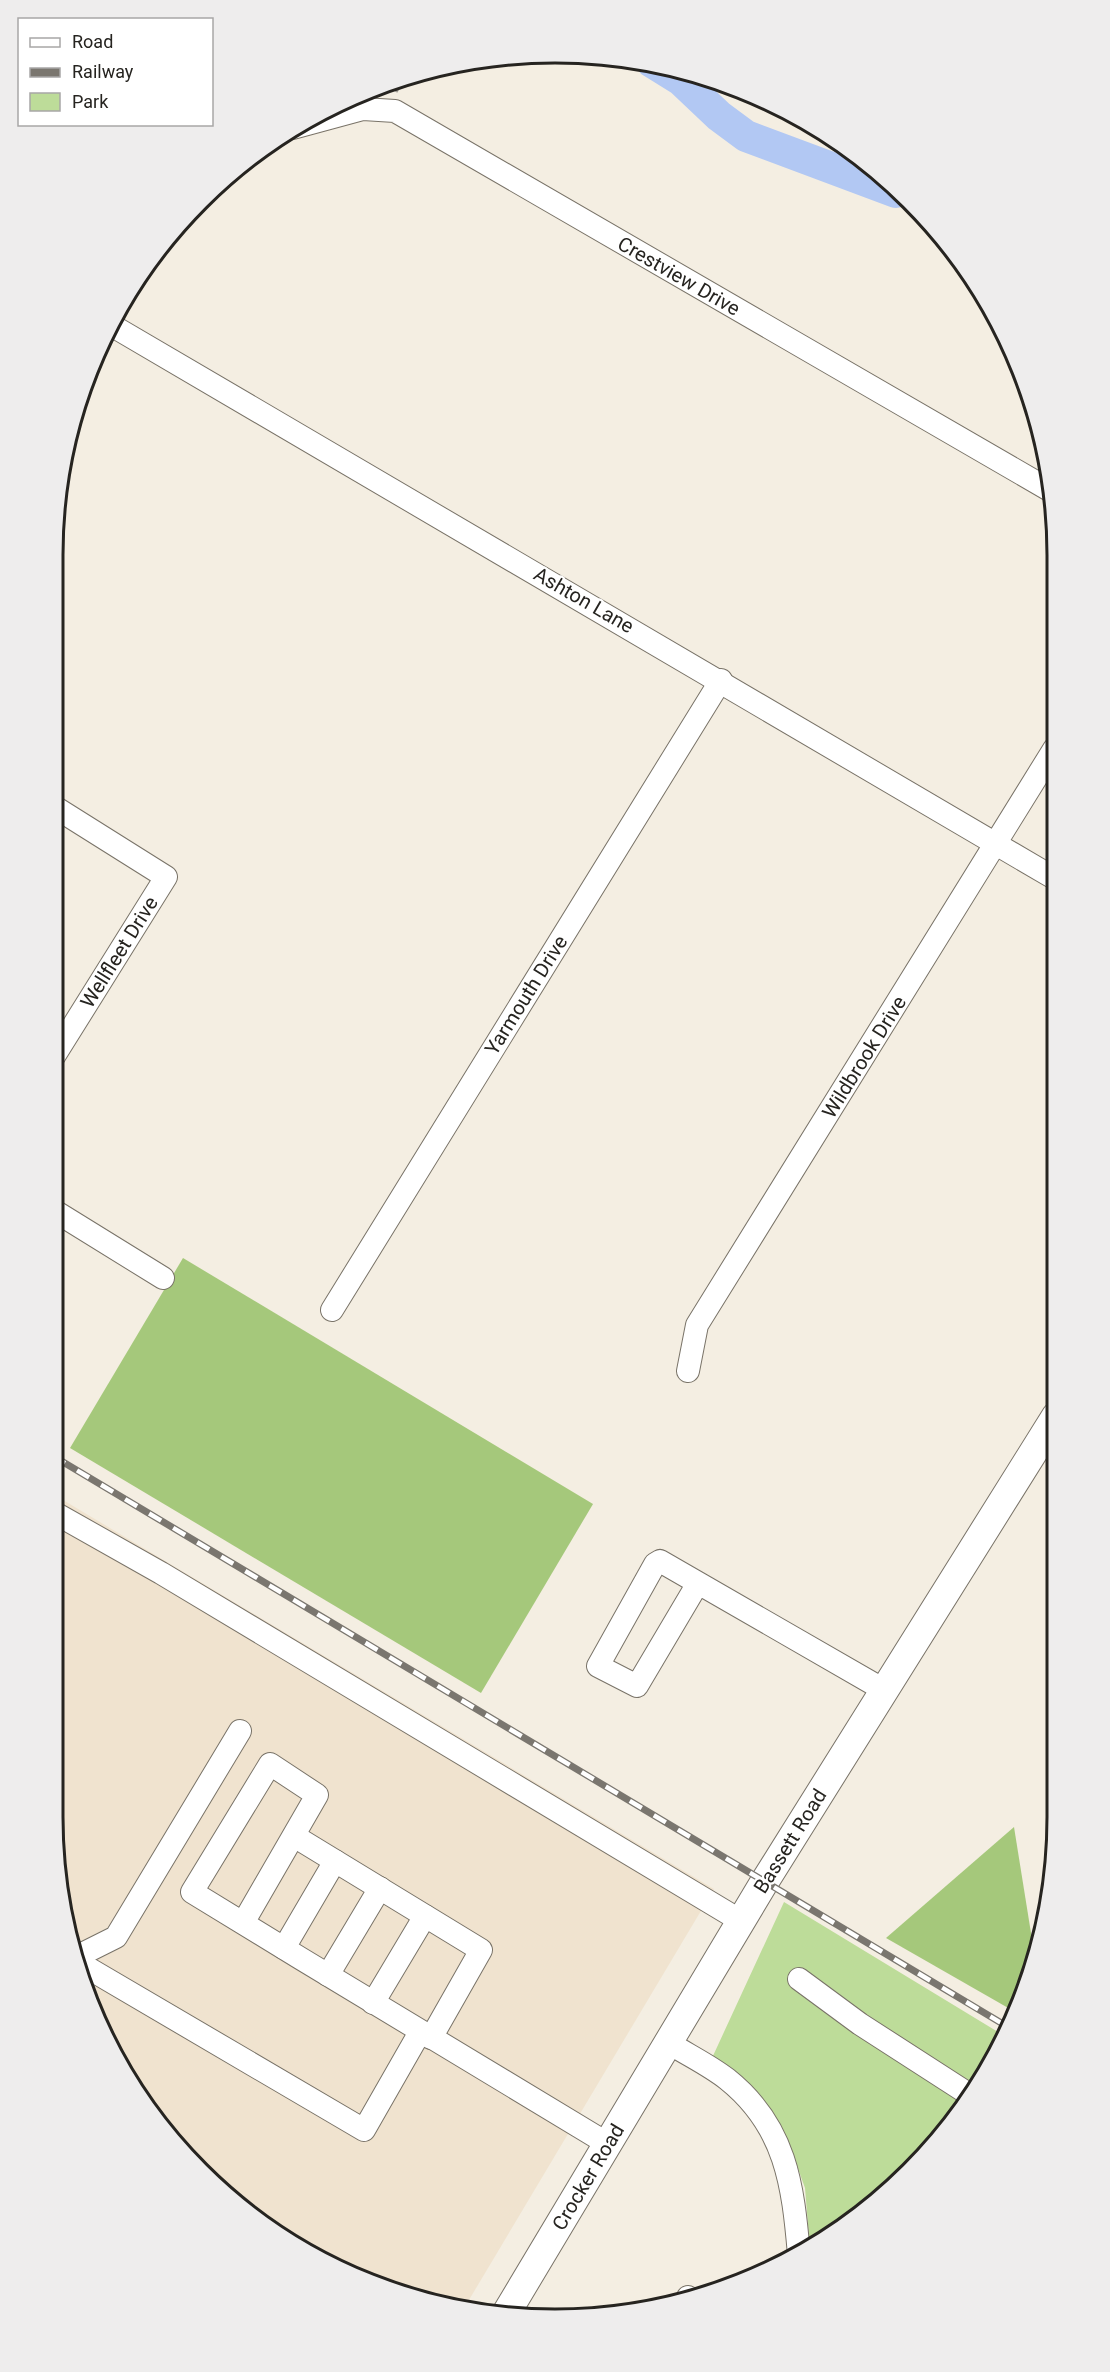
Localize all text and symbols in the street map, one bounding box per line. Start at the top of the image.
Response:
legend [18,18,213,126]
text: Road [72,31,113,52]
text: Railway [72,61,134,82]
text: Park [72,91,109,112]
street label: Crestview Drive [614,231,744,321]
street label: Ashton Lane [530,562,638,638]
street label: Wellfleet Drive [75,892,163,1012]
street label: Yarmouth Drive [480,931,572,1059]
street label: Wildbrook Drive [817,992,911,1122]
street label: Bassett Road [748,1784,832,1898]
street label: Crocker Road [547,2120,629,2234]

